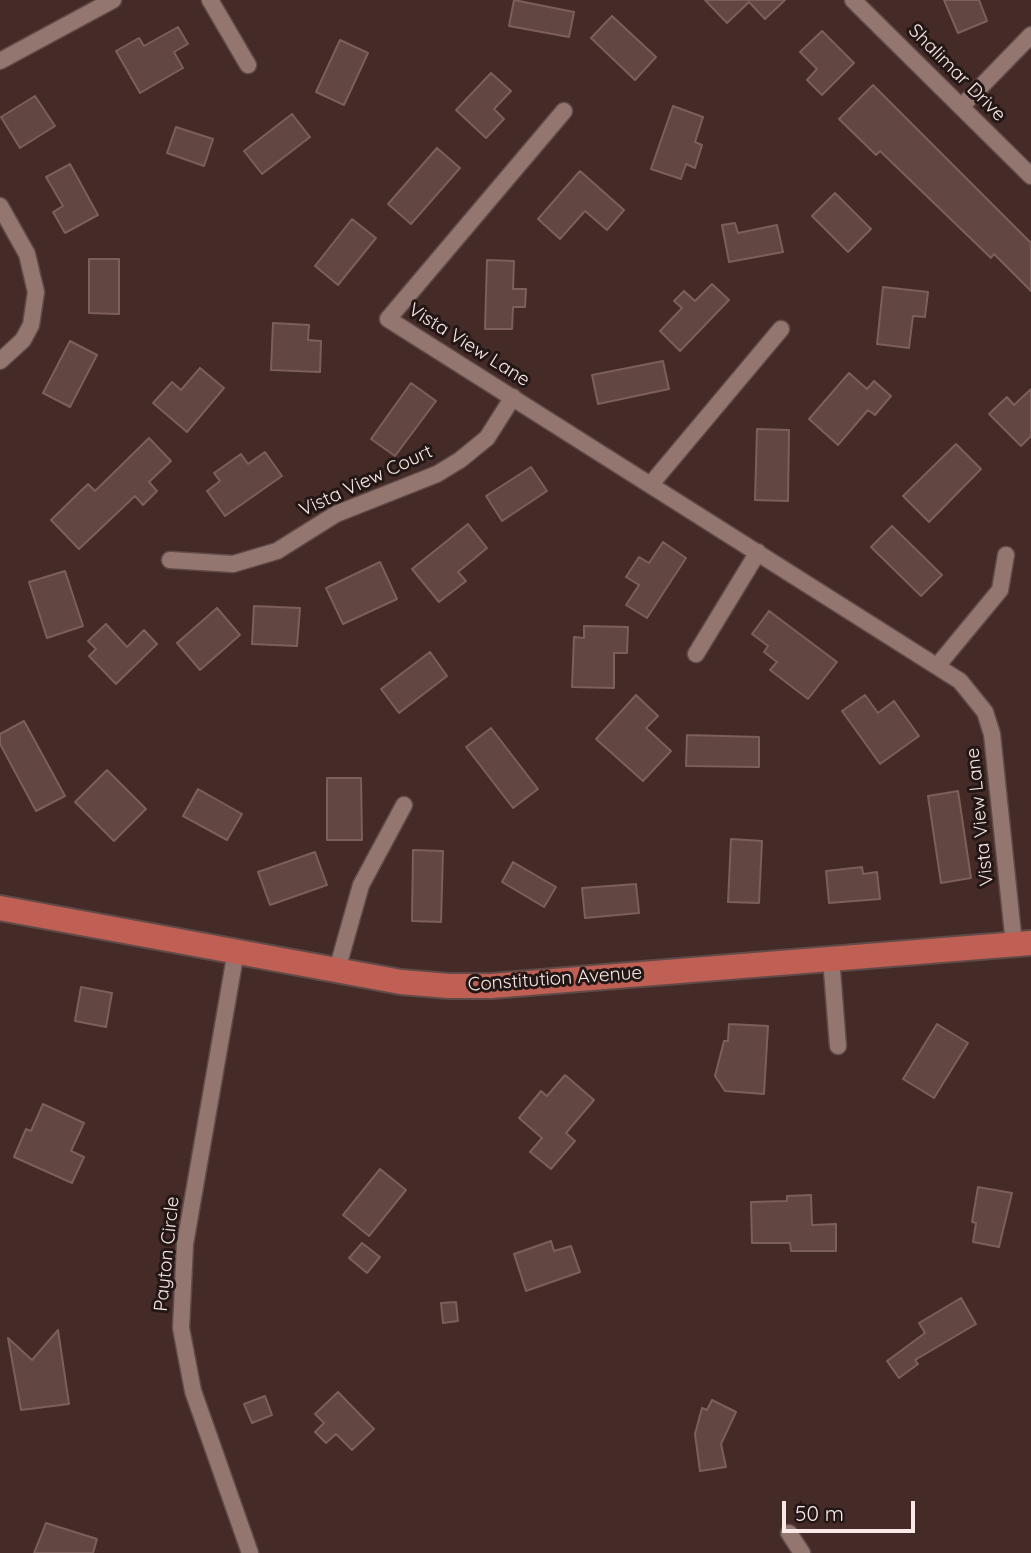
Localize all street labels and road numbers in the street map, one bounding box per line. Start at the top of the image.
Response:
street label: Shalimar Drive [904,20,1010,126]
street label: Vista View Lane [404,299,534,391]
street label: Vista View Court [296,440,436,522]
street label: Vista View Lane [961,747,999,887]
street label: Constitution Avenue [467,962,643,996]
street label: Payton Circle [150,1195,184,1313]

